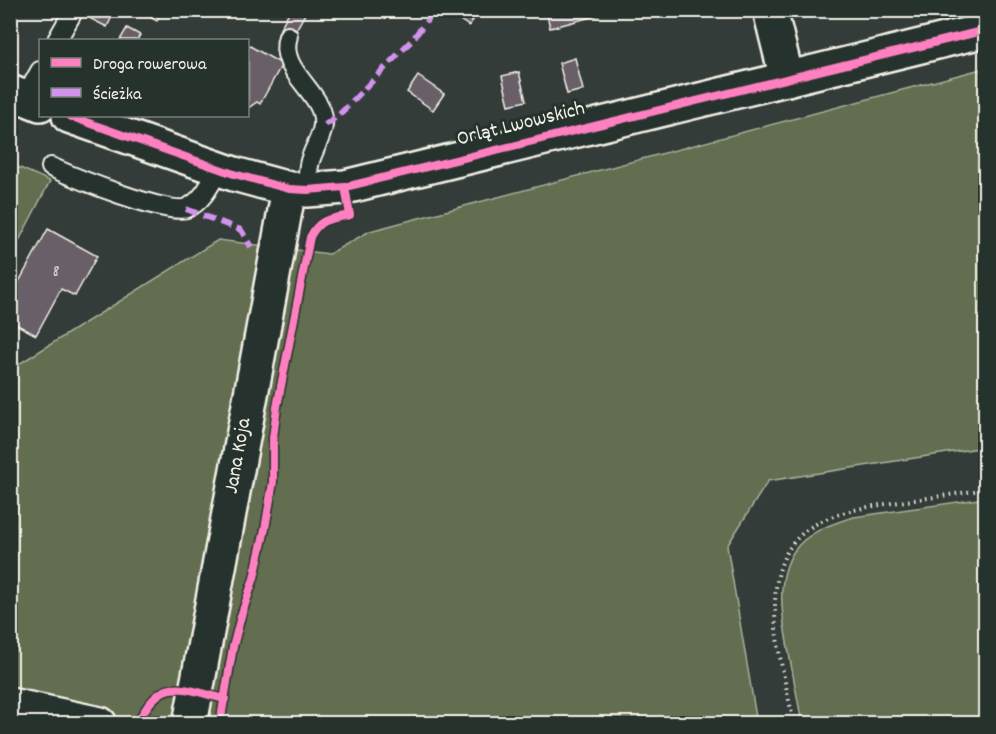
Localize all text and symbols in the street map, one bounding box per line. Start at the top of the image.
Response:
legend [39,39,249,117]
text: Droga rowerowa [93,53,207,78]
text: Ścieżka [93,83,142,108]
street label: Orląt Lwowskich [454,95,588,155]
house number: 8 [52,260,60,285]
street label: Jana Koja [218,415,261,496]

